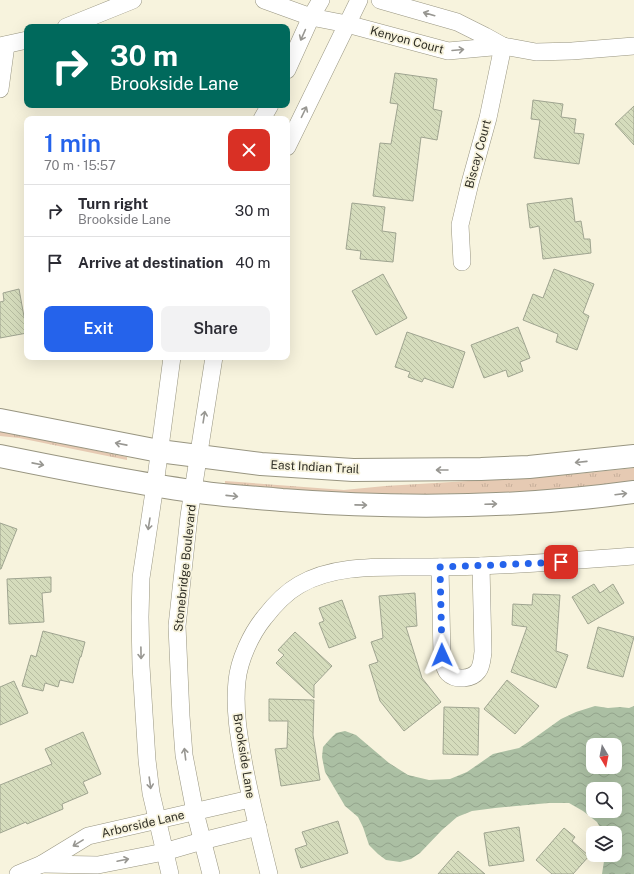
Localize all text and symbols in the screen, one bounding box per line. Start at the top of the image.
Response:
one-way arrow [423,10,436,17]
street label: Kenyon Court [369,23,446,57]
one-way arrow [299,28,306,40]
text: 30 m [110,39,178,72]
icon: right [44,40,96,92]
one-way arrow [451,47,464,54]
text: Brookside Lane [110,73,239,94]
one-way arrow [301,106,308,118]
street label: Biscay Court [462,118,494,190]
text: 1 min [44,129,101,157]
button: close [228,129,270,171]
text: 70 m · 15:57 [44,158,116,173]
text: Turn right [78,195,148,212]
icon: right [44,200,66,222]
text: 30 m [235,202,270,219]
text: Brookside Lane [78,212,171,227]
icon: arrive [44,252,66,274]
text: Arrive at destination [78,254,223,271]
text: 40 m [235,254,271,271]
button: Exit [44,306,153,352]
button: Share [161,306,270,352]
one-way arrow [200,411,208,424]
one-way arrow [115,439,128,447]
street label: East Indian Trail [270,458,360,476]
one-way arrow [575,458,588,466]
one-way arrow [31,460,44,468]
one-way arrow [436,466,449,474]
one-way arrow [614,490,627,498]
one-way arrow [225,492,238,499]
one-way arrow [484,500,497,508]
one-way arrow [354,501,367,509]
street label: Stonebridge Boulevard [171,504,199,632]
one-way arrow [145,517,153,530]
pin [544,545,578,579]
icon: arrive [550,551,572,573]
position arrow [421,634,463,676]
one-way arrow [137,646,145,659]
street label: Brookside Lane [230,713,258,800]
north arrow [586,738,622,774]
map controls [586,738,622,862]
one-way arrow [181,748,188,761]
one-way arrow [146,776,154,789]
button: search [586,782,622,818]
street label: Arborside Lane [100,808,186,840]
button: layers [586,826,622,862]
one-way arrow [72,839,84,847]
one-way arrow [116,856,129,864]

